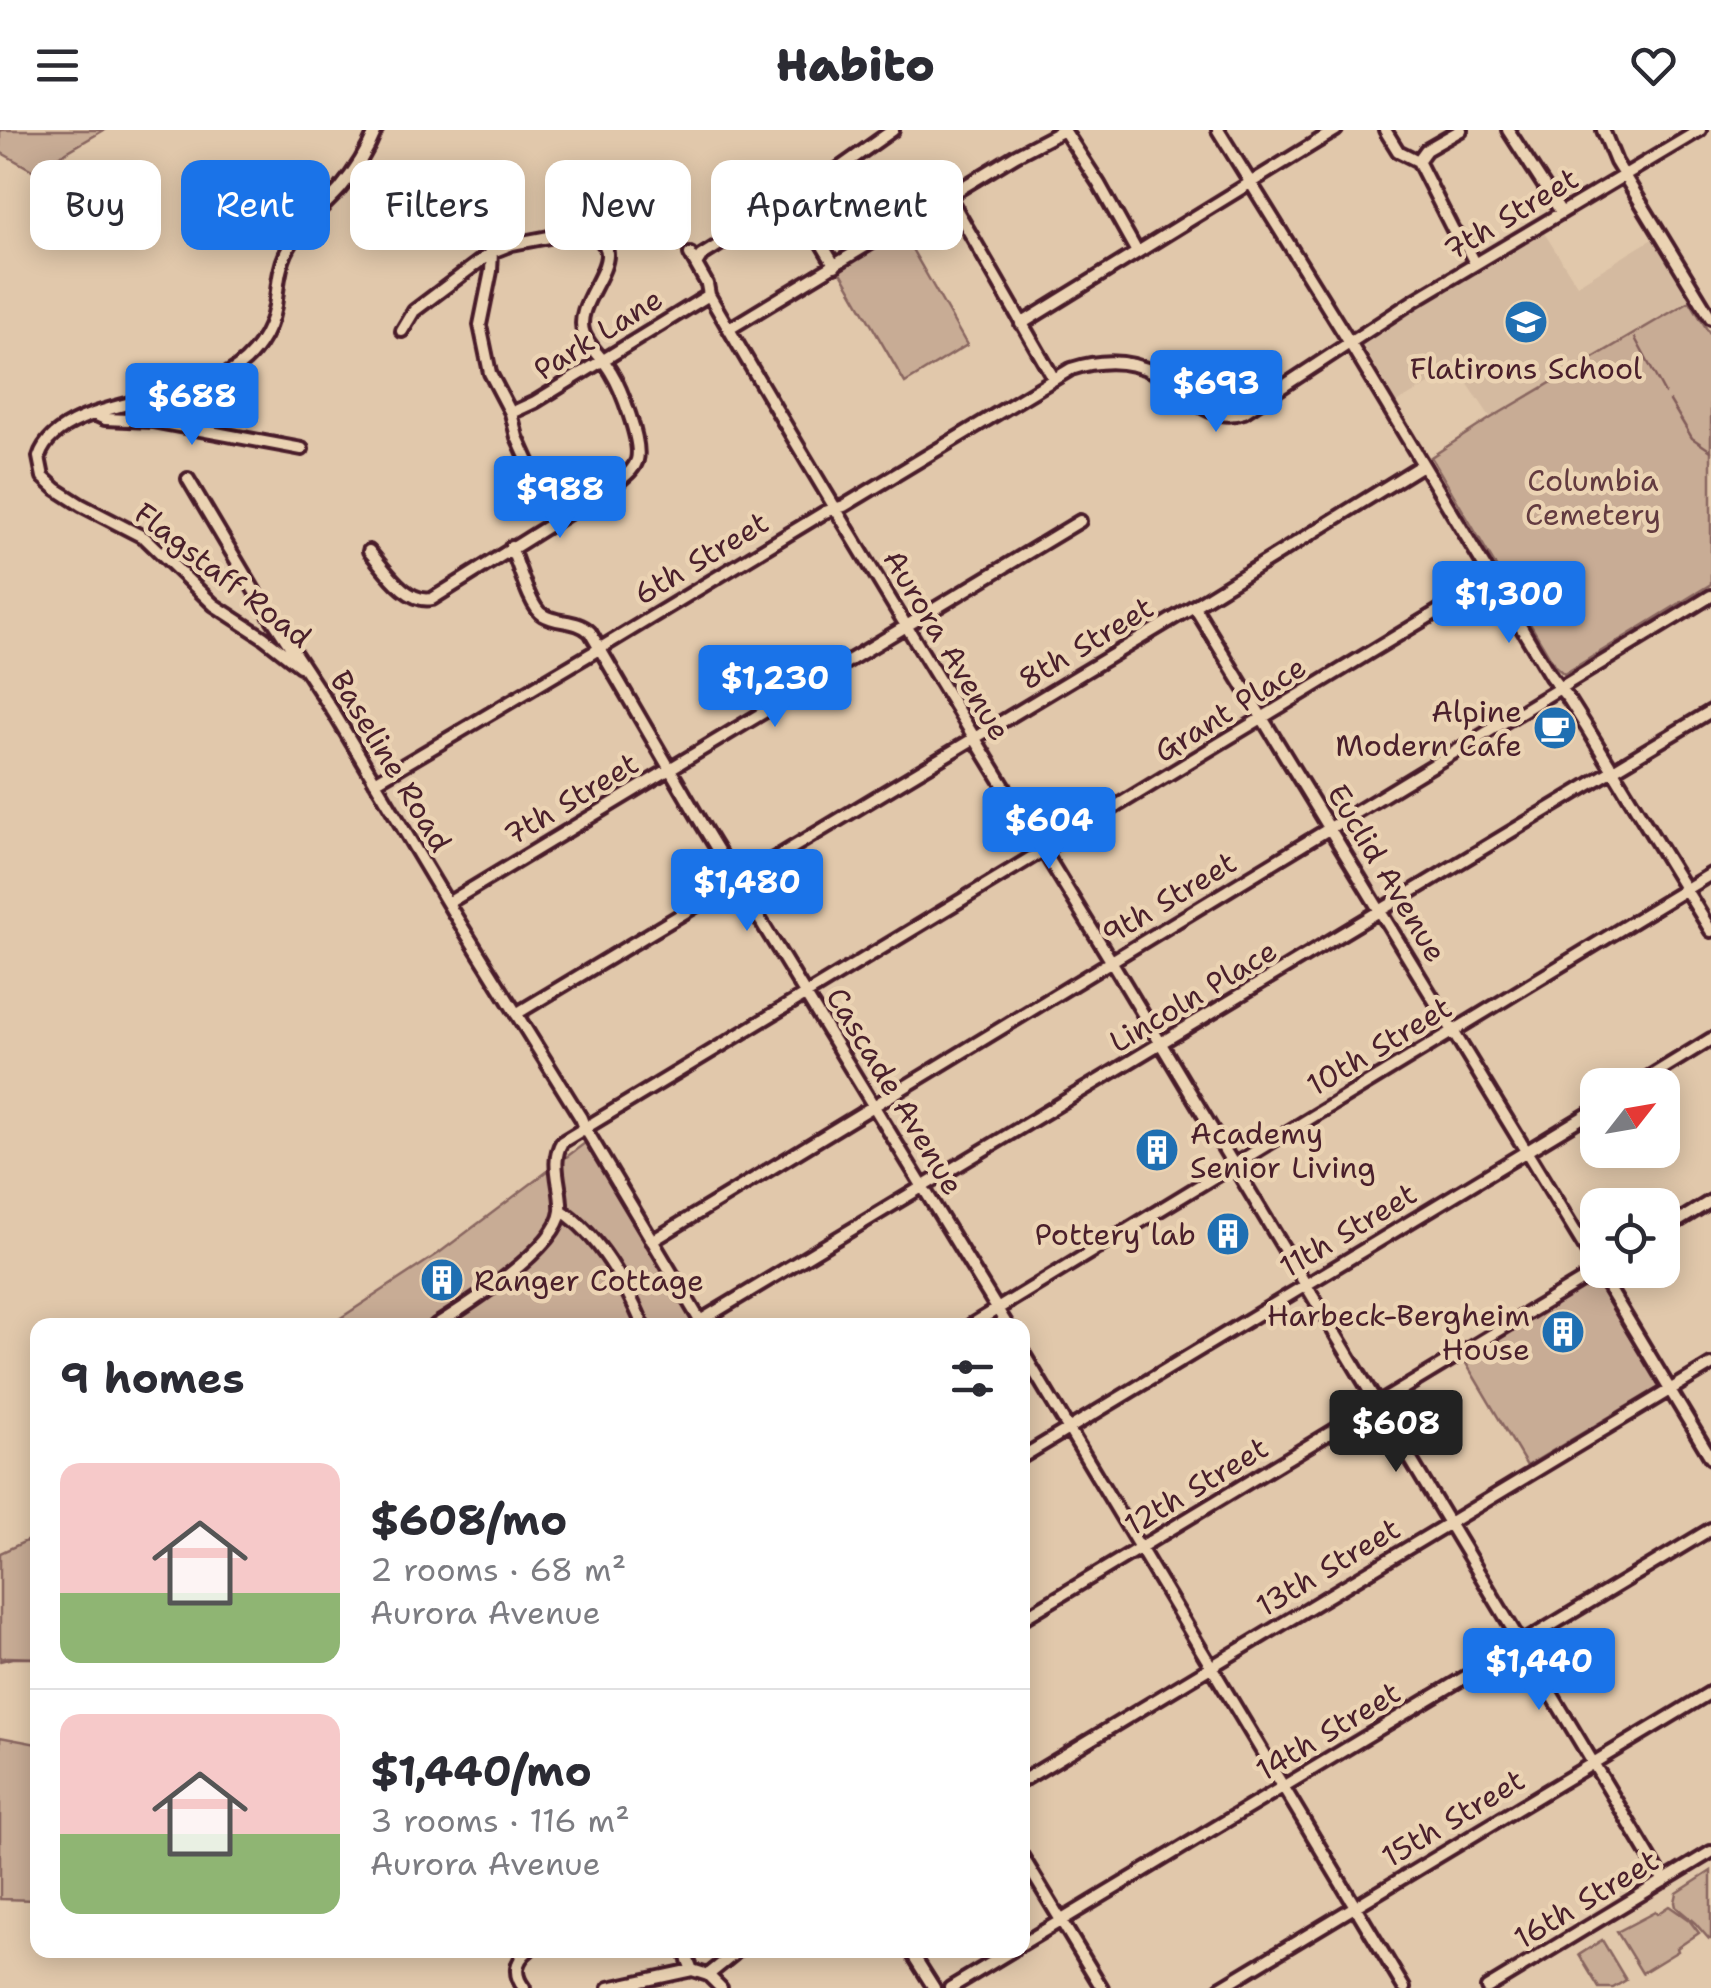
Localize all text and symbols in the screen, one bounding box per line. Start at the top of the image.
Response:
text: Habito [776,35,935,95]
icon: menu [30,38,85,93]
icon: heart [1626,38,1681,93]
street label: 7th Street [1436,158,1586,270]
chip: Buy [30,160,161,250]
chip: Rent [181,160,330,250]
chip: Filters [350,160,525,250]
chip: New [545,160,691,250]
chip: Apartment [711,160,963,250]
street label: Park Lane [526,278,670,390]
school or university icon: Flatirons School [1503,299,1549,345]
place label: Flatirons School [1410,348,1642,389]
pin: $693 [1157,350,1275,435]
text: $693 [1172,361,1260,404]
pin: $688 [133,363,251,448]
text: $688 [147,374,237,417]
pin: $988 [501,456,619,541]
park label: Columbia Cemetery [1525,460,1661,535]
text: $988 [516,467,604,510]
street label: Flagstaff Road [126,493,320,657]
street label: 6th Street [626,502,776,614]
street label: Aurora Avenue [874,542,1020,748]
pin: $1,300 [1428,561,1590,646]
text: $1,300 [1454,572,1564,615]
street label: 8th Street [1011,587,1161,699]
pin: $1,230 [694,645,856,730]
street label: Grant Place [1146,646,1314,772]
text: $1,230 [720,656,830,699]
street label: Baseline Road [321,663,461,859]
place label: Alpine Modern Cafe [1335,691,1522,766]
cafe icon: Alpine Modern Cafe [1532,705,1578,751]
street label: 7th Street [496,743,646,855]
street label: Euclid Avenue [1318,776,1456,970]
pin: $604 [990,787,1108,872]
text: $604 [1005,798,1093,841]
street label: 9th Street [1094,842,1244,954]
pin: $1,480 [666,849,828,934]
text: $1,480 [693,860,801,903]
street label: Lincoln Place [1102,930,1284,1062]
street label: Cascade Avenue [817,979,973,1203]
street label: 10th Street [1299,987,1459,1105]
north arrow [1580,1068,1680,1168]
map controls [1580,1068,1680,1288]
place label: Academy Senior Living [1190,1113,1376,1188]
building icon: Academy Senior Living [1134,1127,1180,1173]
street label: 11th Street [1272,1173,1424,1287]
button: locate [1580,1188,1680,1288]
building icon: Pottery lab [1205,1211,1251,1257]
place label: Pottery lab [1034,1214,1196,1255]
building icon: Ranger Cottage [419,1257,465,1303]
place label: Ranger Cottage [474,1260,704,1301]
place label: Harbeck-Bergheim House [1267,1295,1530,1370]
building icon: Harbeck-Bergheim House [1540,1309,1586,1355]
text: 9 homes [60,1350,245,1406]
icon: filters [945,1351,1000,1406]
pin: $608 [1337,1390,1455,1475]
text: $608 [1352,1401,1440,1444]
street label: 12th Street [1116,1427,1276,1545]
text: $608/mo [370,1492,567,1548]
icon: home [140,1503,260,1623]
street label: 13th Street [1248,1508,1408,1626]
text: 2 rooms · 68 m² [370,1548,626,1591]
text: Aurora Avenue [370,1591,601,1634]
pin: $1,440 [1458,1628,1620,1713]
text: $1,440 [1485,1639,1593,1682]
street label: 14th Street [1248,1672,1408,1790]
text: $1,440/mo [370,1743,592,1799]
icon: home [140,1754,260,1874]
street label: 15th Street [1374,1759,1532,1877]
text: 3 rooms · 116 m² [370,1799,630,1842]
street label: 16th Street [1506,1840,1666,1958]
text: Aurora Avenue [370,1842,601,1885]

